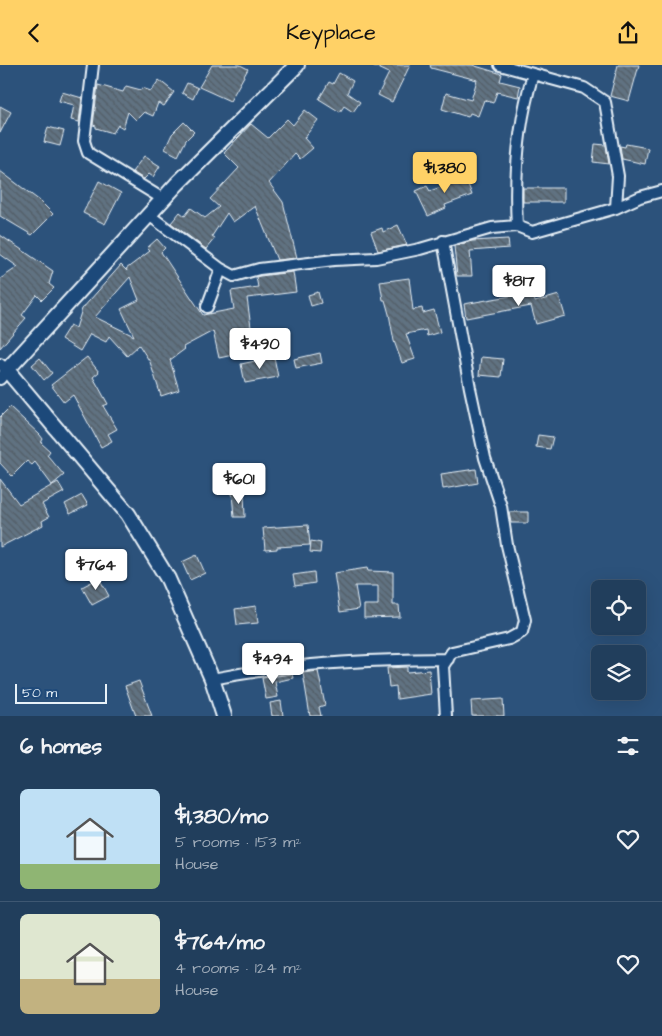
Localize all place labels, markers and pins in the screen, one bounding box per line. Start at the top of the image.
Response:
pin: $1,380 [404,151,486,194]
pin: $817 [489,265,549,307]
pin: $490 [230,327,290,370]
pin: $601 [209,463,269,505]
pin: $764 [66,549,126,591]
pin: $494 [243,643,303,685]

